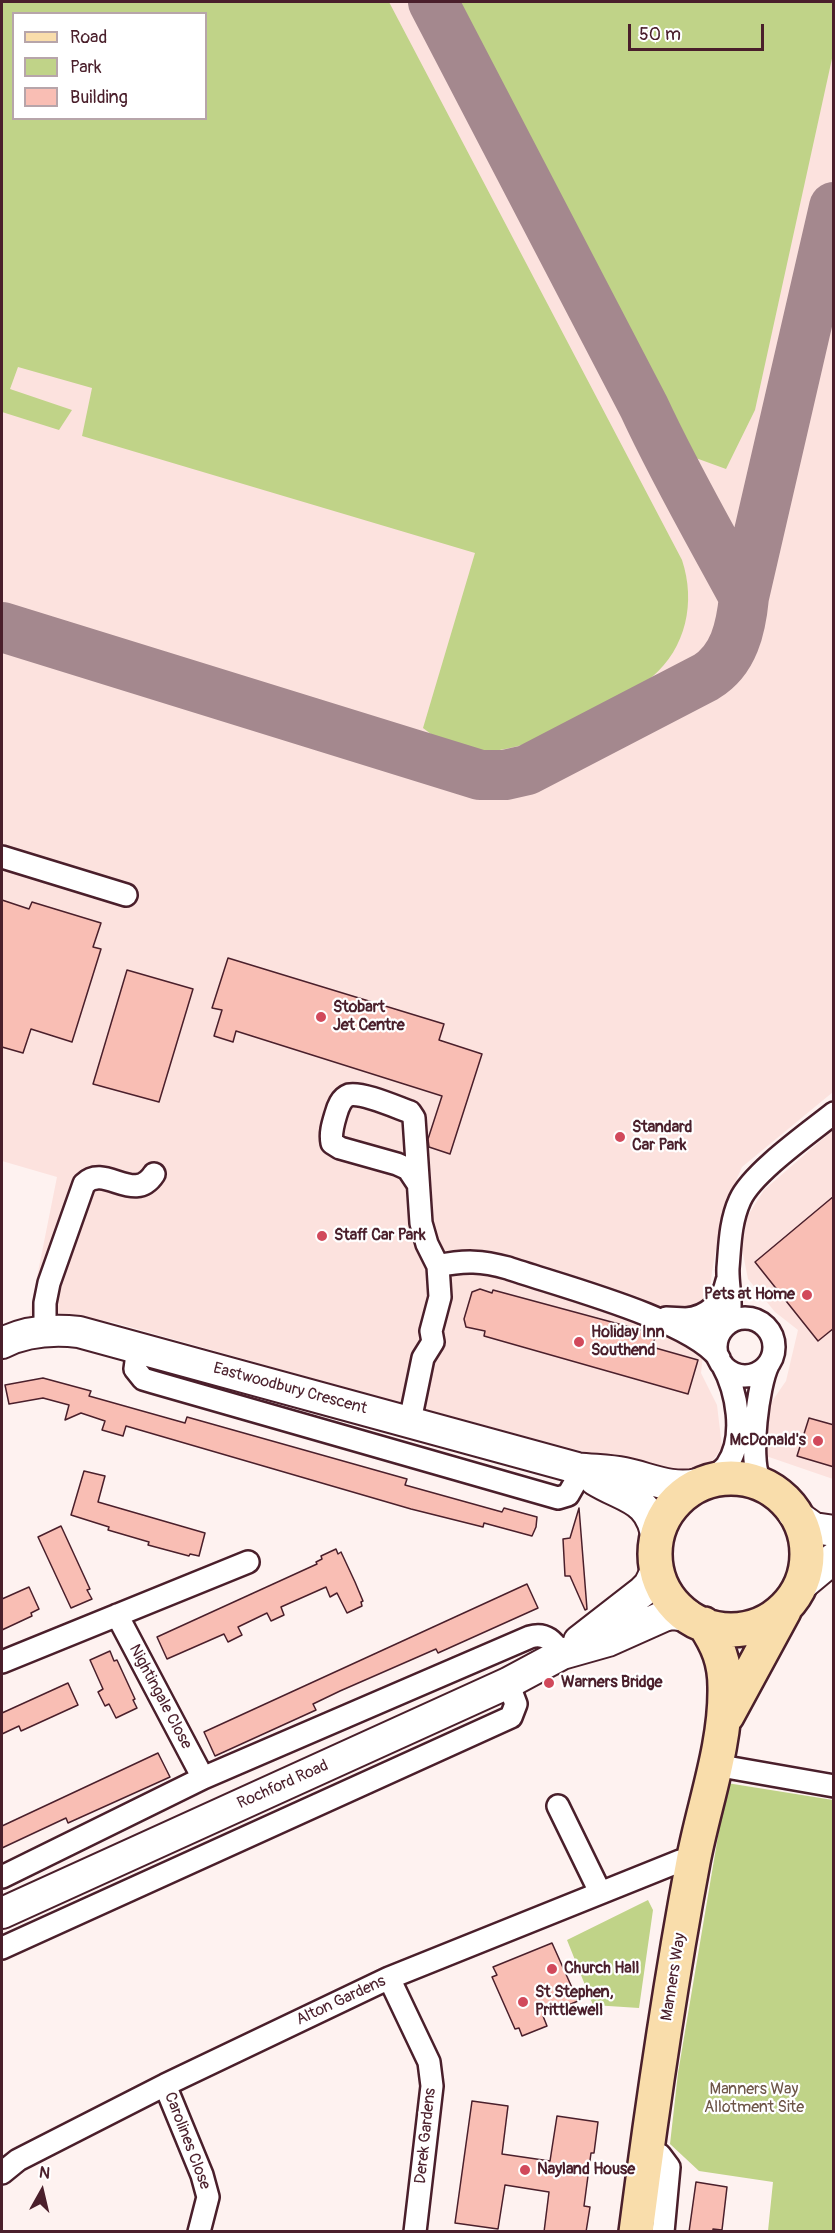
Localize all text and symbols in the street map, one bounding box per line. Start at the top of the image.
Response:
legend [12,12,207,120]
scale bar [631,12,768,50]
text: 50 m [639,23,681,46]
text: Road [70,26,107,49]
text: Park [70,56,102,79]
text: Building [70,86,128,109]
place label: Stobart Jet Centre [333,998,405,1036]
marker: Stobart Jet Centre [314,1010,328,1024]
place label: Standard Car Park [632,1118,692,1156]
marker: Standard Car Park [613,1130,627,1144]
place label: Staff Car Park [334,1226,426,1246]
marker: Staff Car Park [315,1229,329,1243]
place label: Pets at Home [704,1285,795,1305]
marker: Pets at Home [800,1288,814,1302]
place label: Holiday Inn Southend [591,1323,665,1361]
marker: Holiday Inn Southend [572,1335,586,1349]
street label: Eastwoodbury Crescent [211,1359,369,1419]
place label: McDonald's [729,1431,806,1451]
marker: McDonald's [811,1434,825,1448]
street label: Nightingale Close [124,1641,196,1753]
place label: Warners Bridge [561,1673,662,1693]
marker: Warners Bridge [542,1676,556,1690]
street label: Rochford Road [235,1756,331,1814]
street label: Manners Way [658,1932,690,2022]
place label: Church Hall [564,1959,639,1979]
marker: Church Hall [545,1962,559,1976]
street label: Alton Gardens [293,1972,389,2030]
place label: St Stephen, Prittlewell [535,1983,614,2021]
marker: St Stephen, Prittlewell [516,1995,530,2009]
park label: Manners Way Allotment Site [704,2080,804,2118]
street label: Derek Gardens [411,2087,441,2185]
street label: Carolines Close [160,2090,214,2192]
place label: Nayland House [537,2160,635,2180]
north arrow [12,2161,72,2221]
text: N [38,2163,51,2184]
marker: Nayland House [518,2163,532,2177]

